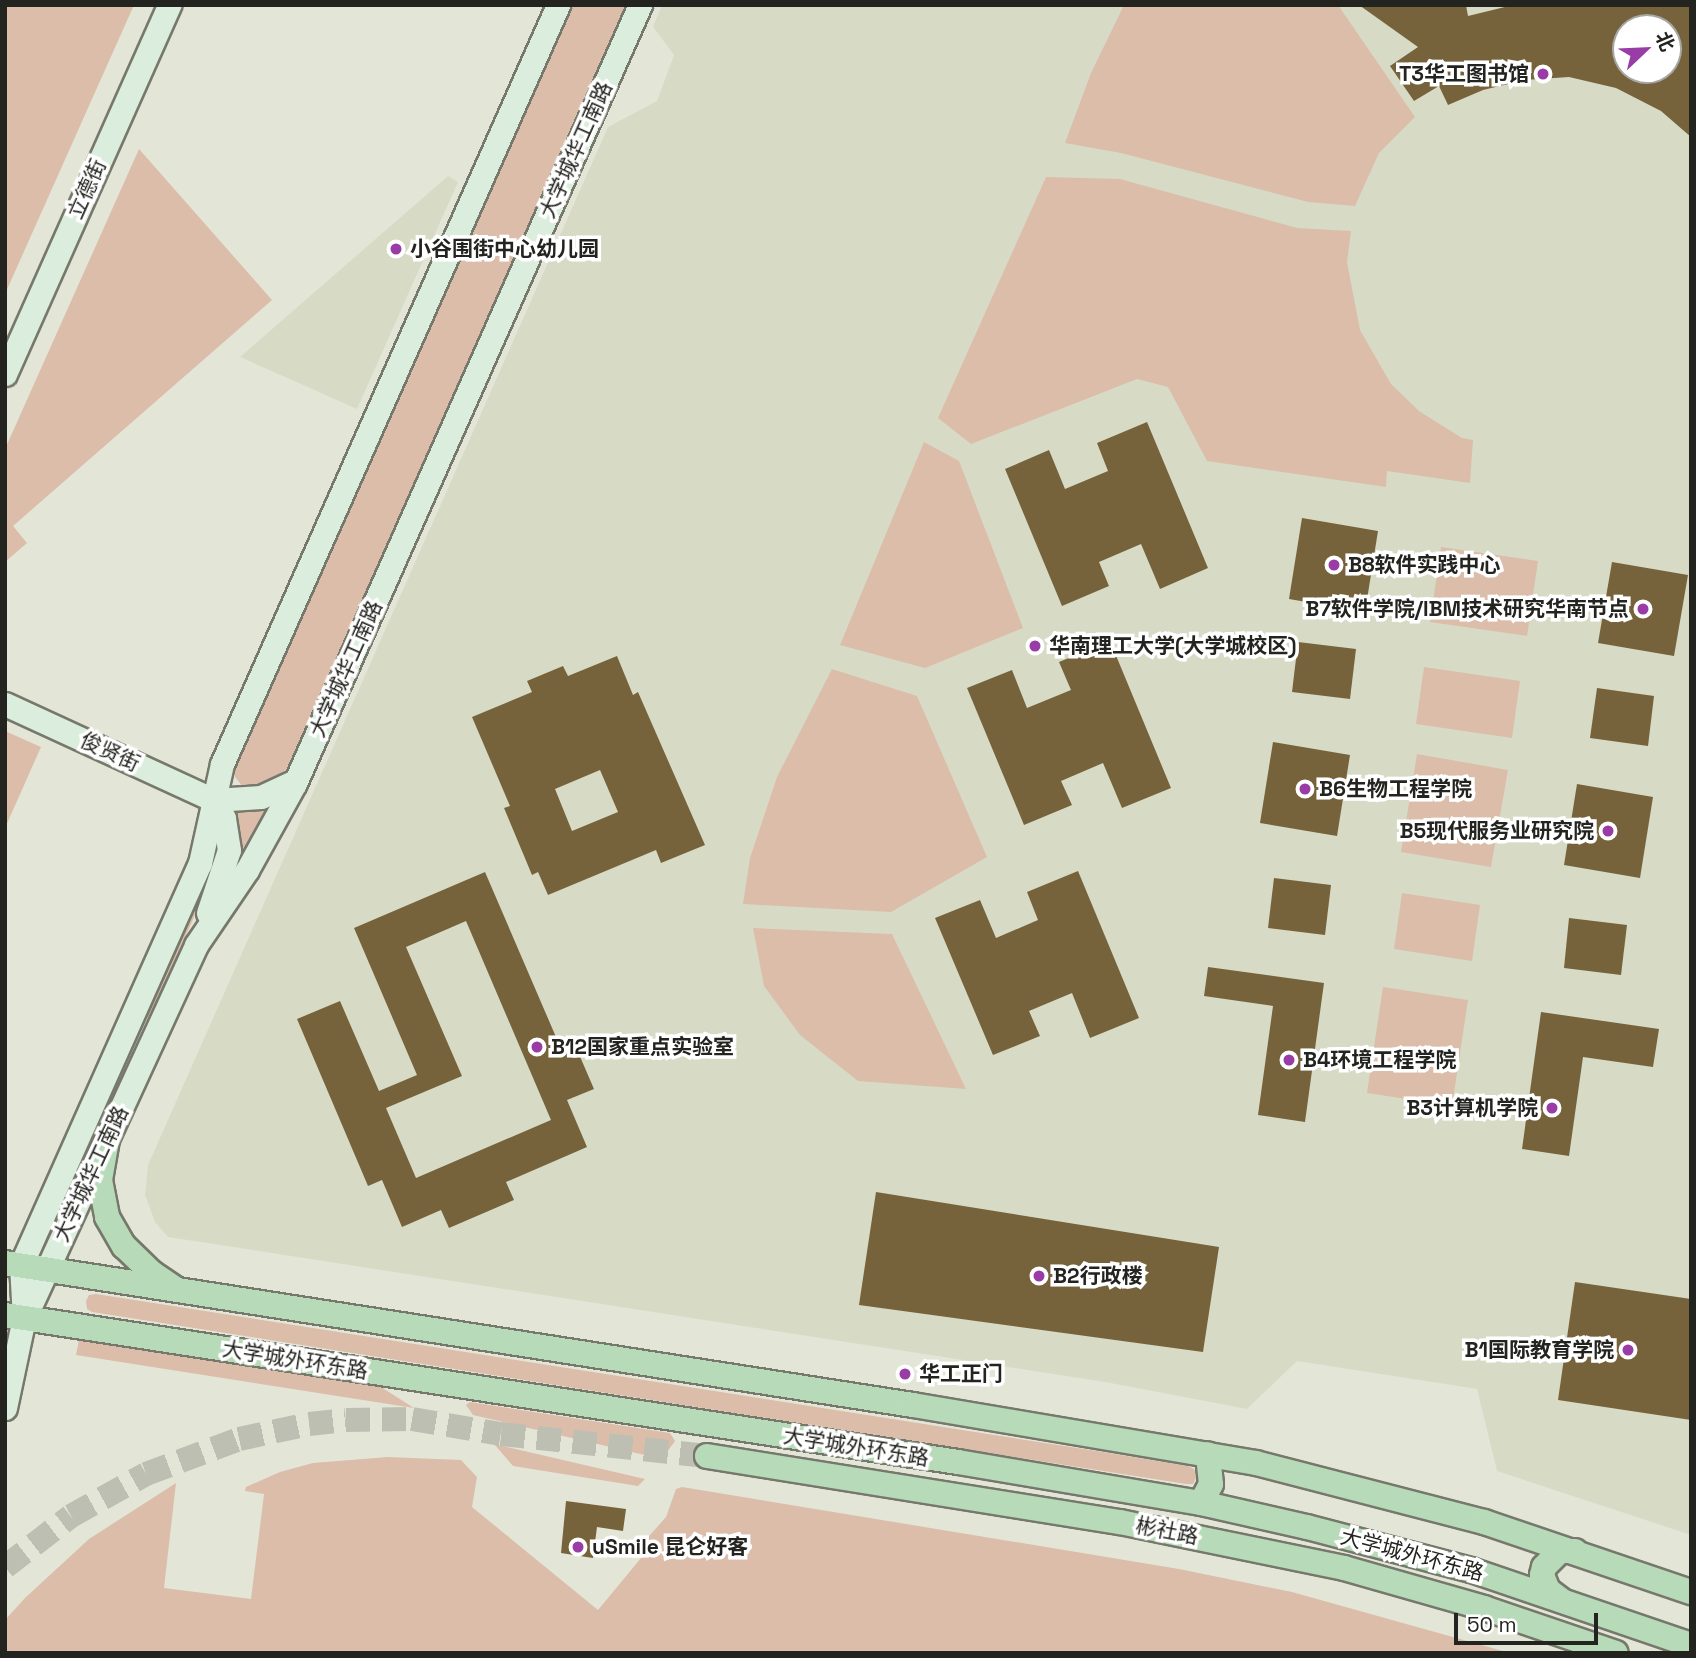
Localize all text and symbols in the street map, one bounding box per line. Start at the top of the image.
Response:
north arrow [1612,14,1682,84]
text: 北 [1650,28,1680,55]
place label: T3华工图书馆 [1399,61,1529,87]
marker: T3华工图书馆 [1535,66,1551,82]
street label: 大学城华工南路 [535,78,617,222]
street label: 立德街 [63,155,111,223]
place label: 小谷围街中心幼儿园 [410,236,599,262]
marker: 小谷围街中心幼儿园 [388,241,404,257]
place label: B8软件实践中心 [1348,552,1501,578]
marker: B8软件实践中心 [1326,557,1342,573]
place label: B7软件学院/IBM技术研究华南节点 [1305,596,1629,622]
street label: 大学城华工南路 [305,597,387,741]
marker: B7软件学院/IBM技术研究华南节点 [1635,601,1651,617]
place label: 华南理工大学(大学城校区) [1049,633,1297,659]
marker: 华南理工大学(大学城校区) [1027,638,1043,654]
street label: 俊贤街 [76,727,144,777]
place label: B6生物工程学院 [1319,776,1472,802]
marker: B6生物工程学院 [1297,781,1313,797]
place label: B5现代服务业研究院 [1399,818,1594,844]
marker: B5现代服务业研究院 [1600,823,1616,839]
place label: B12国家重点实验室 [551,1034,734,1060]
marker: B12国家重点实验室 [529,1039,545,1055]
place label: B4环境工程学院 [1303,1047,1456,1073]
marker: B4环境工程学院 [1281,1052,1297,1068]
place label: B3计算机学院 [1406,1095,1538,1121]
marker: B3计算机学院 [1544,1100,1560,1116]
street label: 大学城华工南路 [49,1102,133,1246]
place label: B2行政楼 [1053,1263,1142,1289]
marker: B2行政楼 [1031,1268,1047,1284]
street label: 大学城外环东路 [220,1336,370,1384]
place label: B1国际教育学院 [1465,1337,1614,1363]
marker: B1国际教育学院 [1620,1342,1636,1358]
place label: 华工正门 [919,1361,1003,1387]
marker: 华工正门 [897,1366,913,1382]
street label: 大学城外环东路 [781,1423,931,1471]
street label: 彬社路 [1134,1513,1200,1549]
street label: 大学城外环东路 [1338,1524,1486,1586]
place label: uSmile 昆仑好客 [592,1534,748,1560]
marker: uSmile 昆仑好客 [570,1539,586,1555]
scale bar [1458,1598,1602,1642]
text: 50 m [1467,1611,1517,1638]

